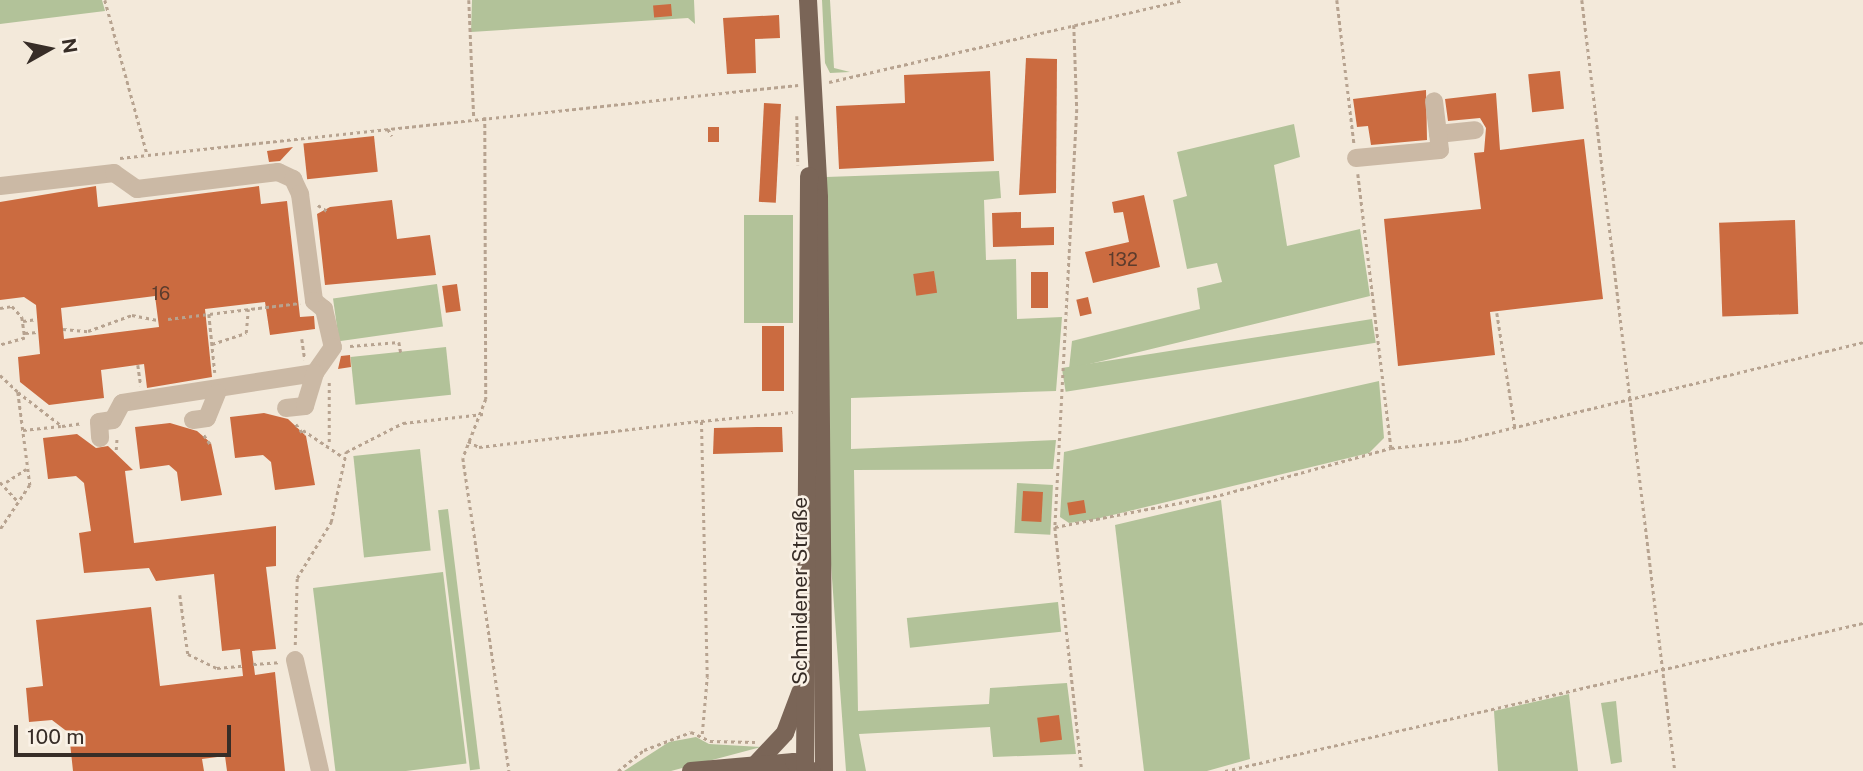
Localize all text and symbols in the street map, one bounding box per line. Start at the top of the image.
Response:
north arrow [14,14,84,84]
text: N [58,37,82,55]
house number: 132 [1108,249,1138,271]
house number: 16 [152,283,170,305]
street label: Schmidener Straße [787,497,813,685]
scale bar [18,712,234,756]
text: 100 m [27,724,84,749]

